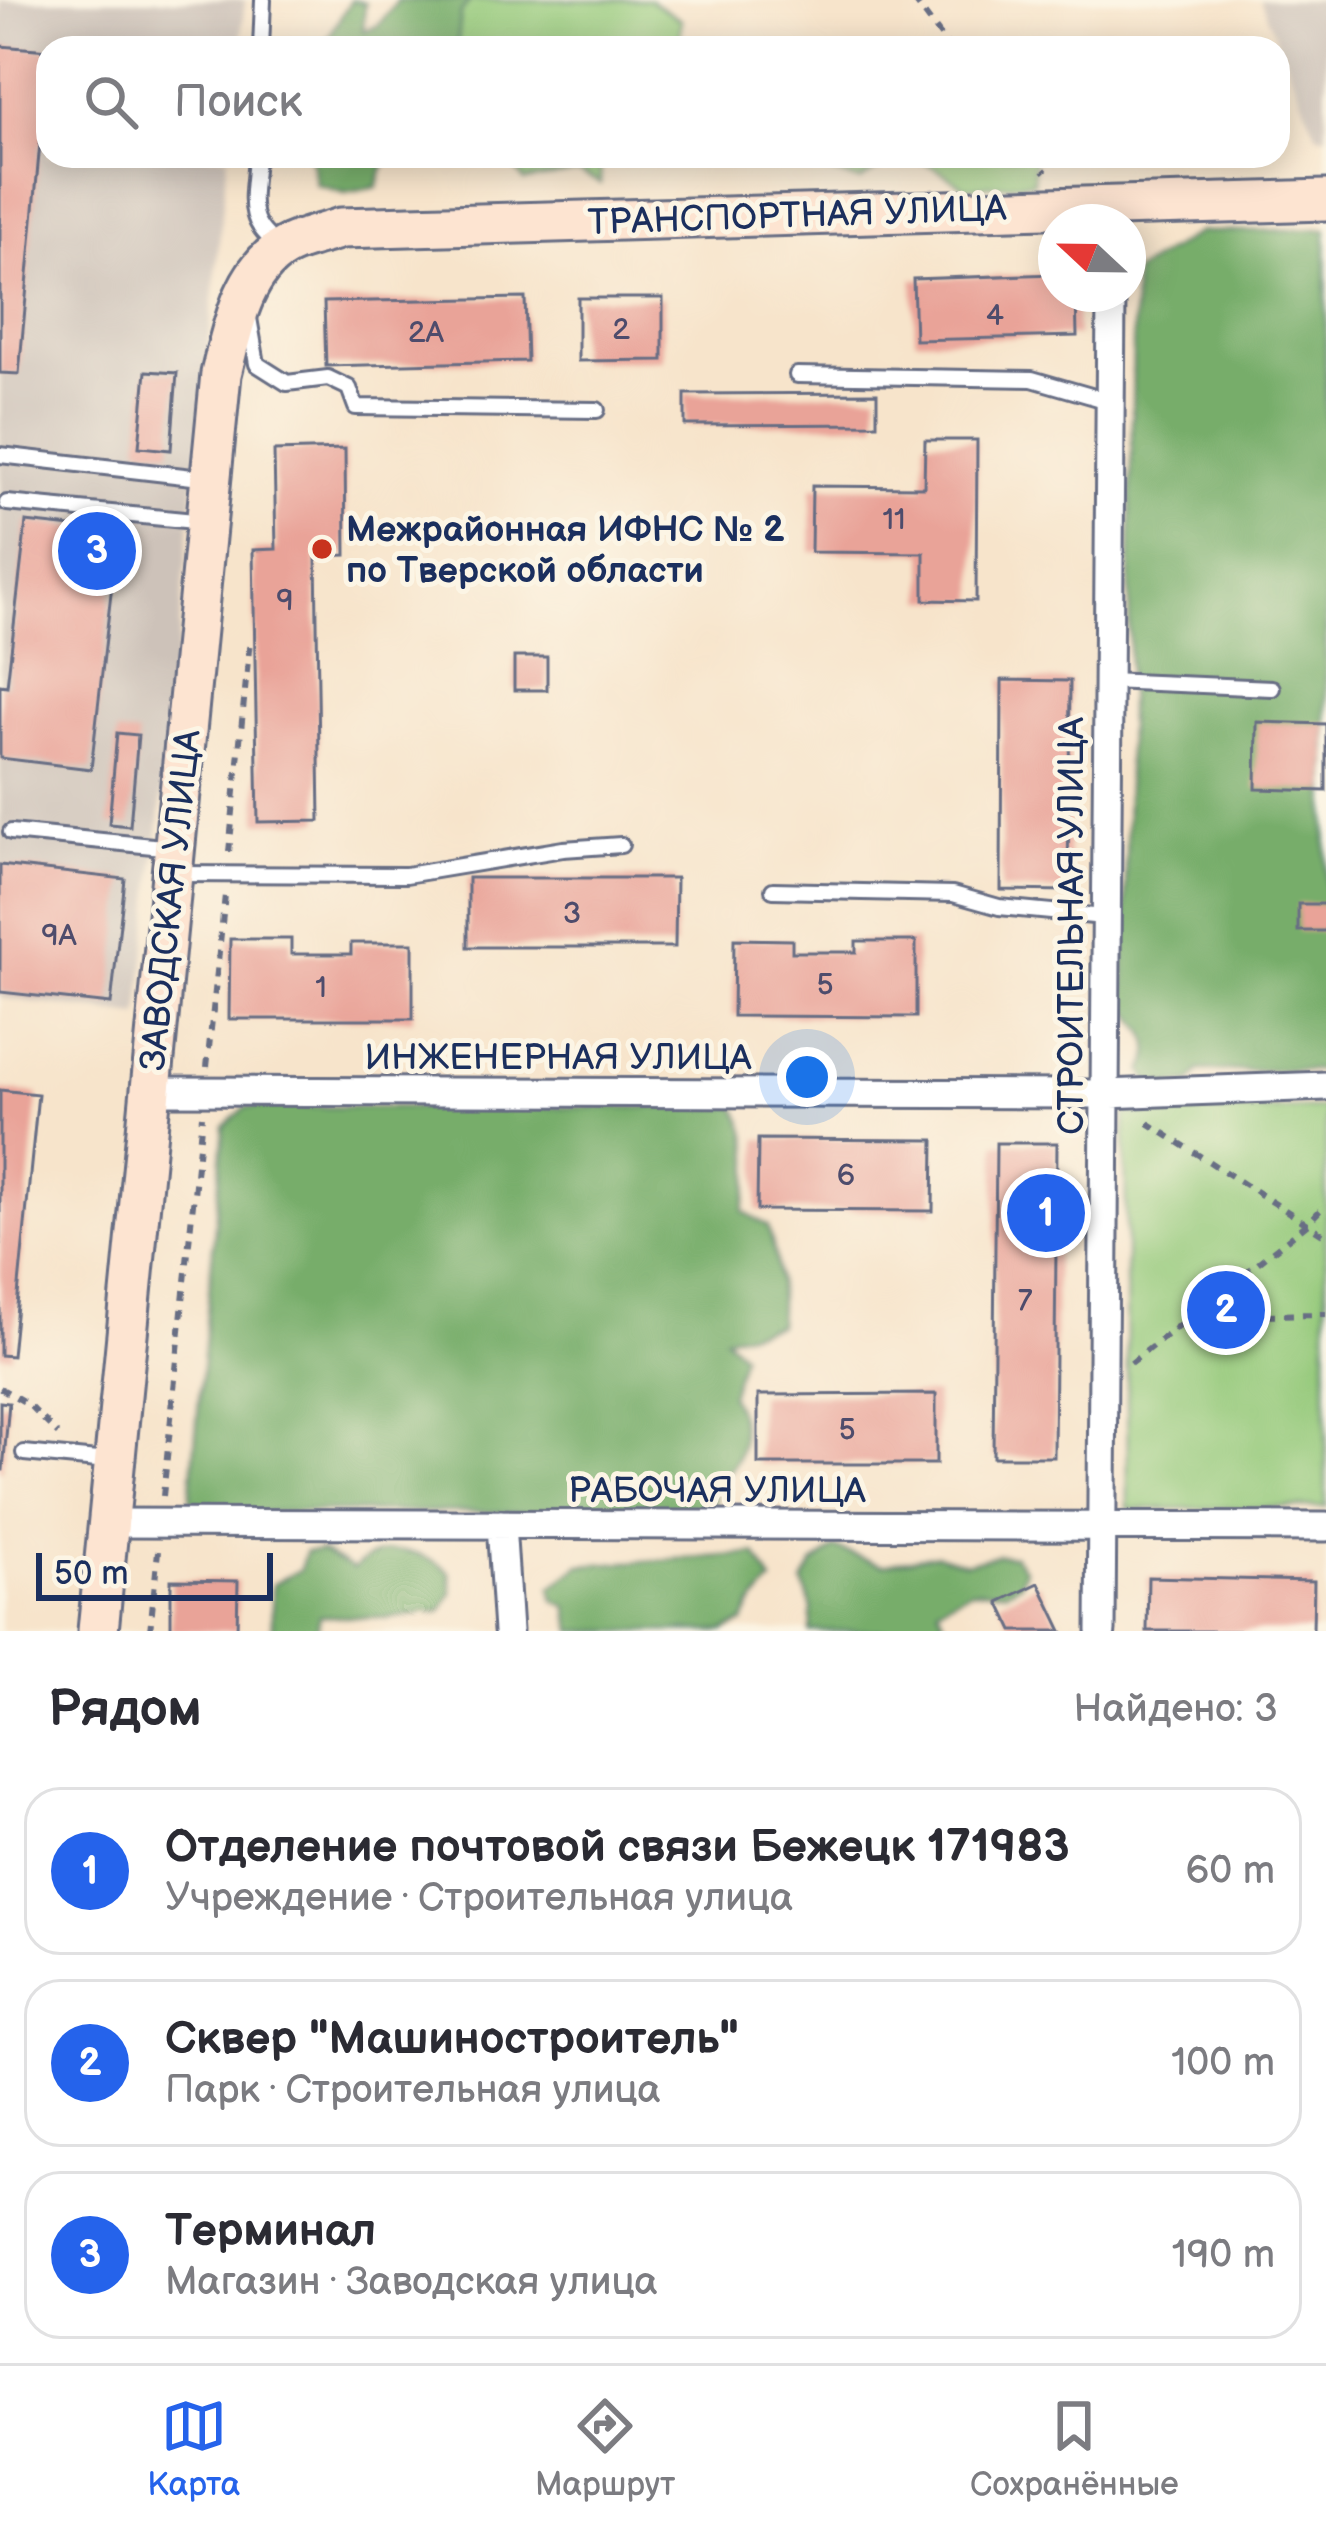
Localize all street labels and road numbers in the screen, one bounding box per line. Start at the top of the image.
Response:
street label: ТРАНСПОРТНАЯ УЛИЦА [587,188,1007,245]
street label: СТРОИТЕЛЬНАЯ УЛИЦА [1051,717,1094,1135]
street label: ЗАВОДСКАЯ УЛИЦА [132,728,211,1073]
street label: ИНЖЕНЕРНАЯ УЛИЦА [364,1037,752,1080]
street label: РАБОЧАЯ УЛИЦА [568,1470,866,1513]

